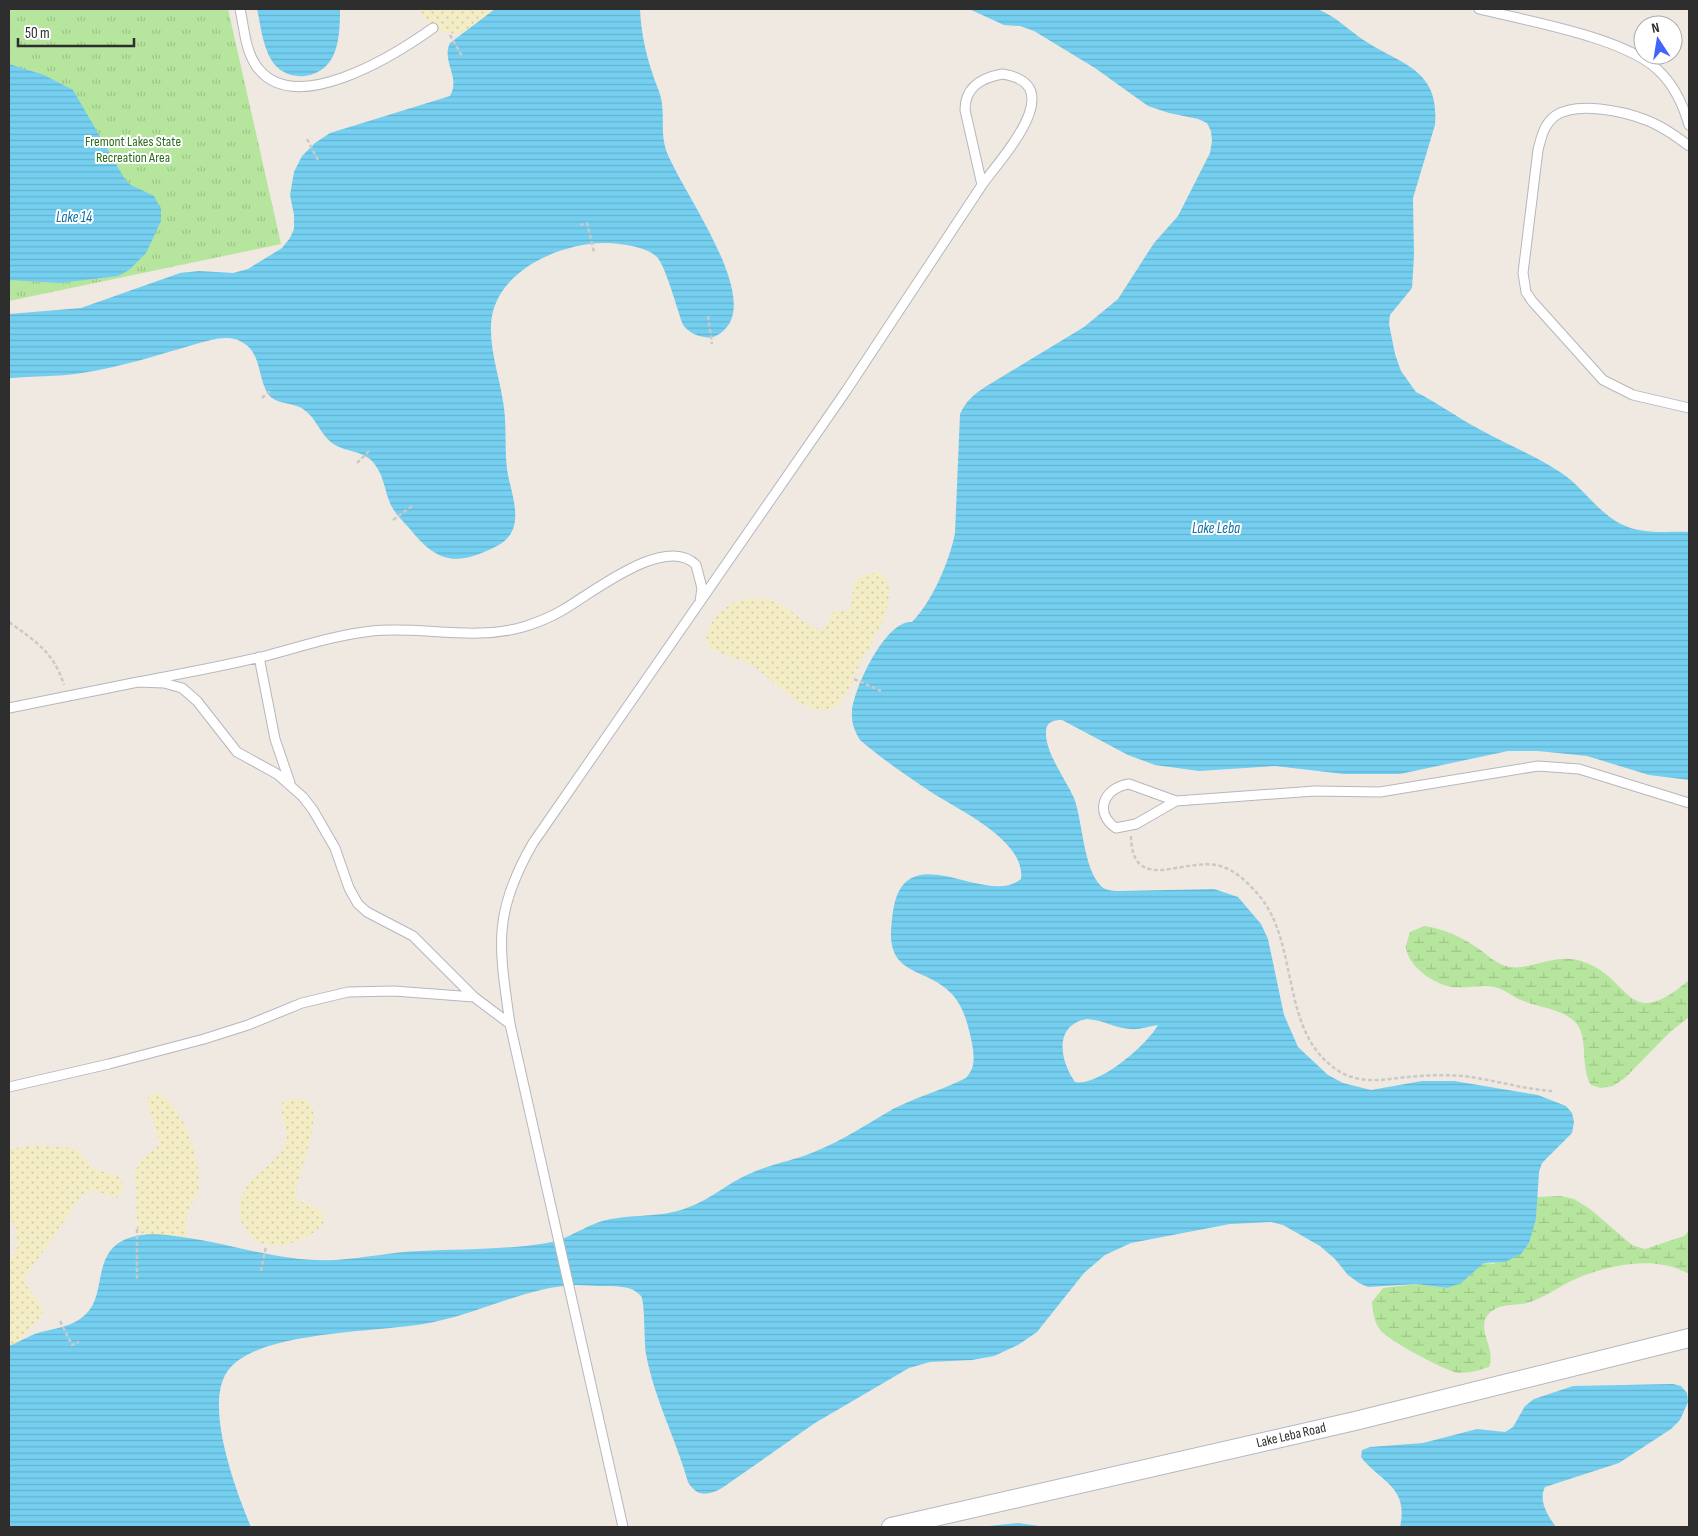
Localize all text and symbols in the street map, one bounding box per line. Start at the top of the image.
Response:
scale bar [18,15,134,47]
north arrow [1633,15,1683,65]
text: N [1650,19,1661,37]
text: 50 m [25,24,50,43]
park label: Fremont Lakes State Recreation Area [85,133,181,166]
water label: Lake 14 [56,208,92,227]
water label: Lake Leba [1192,519,1240,538]
street label: Lake Leba Road [1255,1419,1328,1451]

